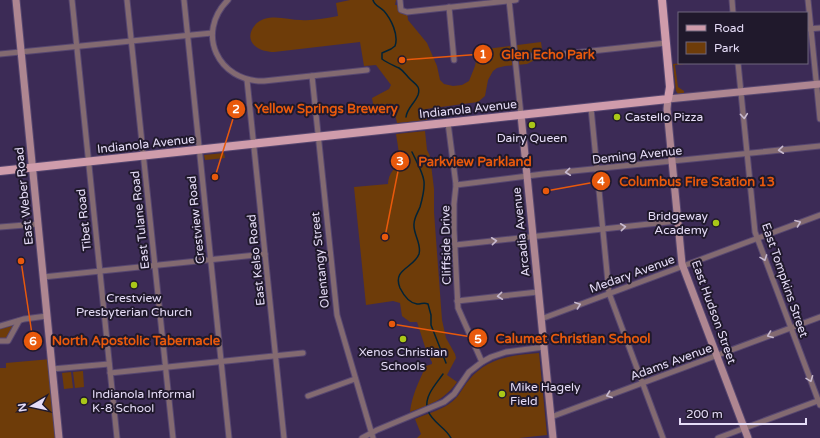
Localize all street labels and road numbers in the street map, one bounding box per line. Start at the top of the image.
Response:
street label: Indianola Avenue [418,97,518,121]
street label: Indianola Avenue [96,132,196,156]
street label: Deming Avenue [591,143,683,167]
street label: East Weber Road [12,146,36,246]
street label: East Tulane Road [128,170,152,270]
street label: Crestview Road [184,175,208,265]
street label: Arcadia Avenue [509,186,533,277]
street label: Tibet Road [74,188,94,252]
street label: Cliffside Drive [438,205,454,285]
street label: Olentangy Street [308,211,332,309]
street label: East Kelso Road [244,214,268,306]
street label: East Tompkins Street [759,221,811,339]
street label: Medary Avenue [587,252,677,296]
street label: East Hudson Street [689,258,739,366]
street label: Adams Avenue [628,341,714,383]

